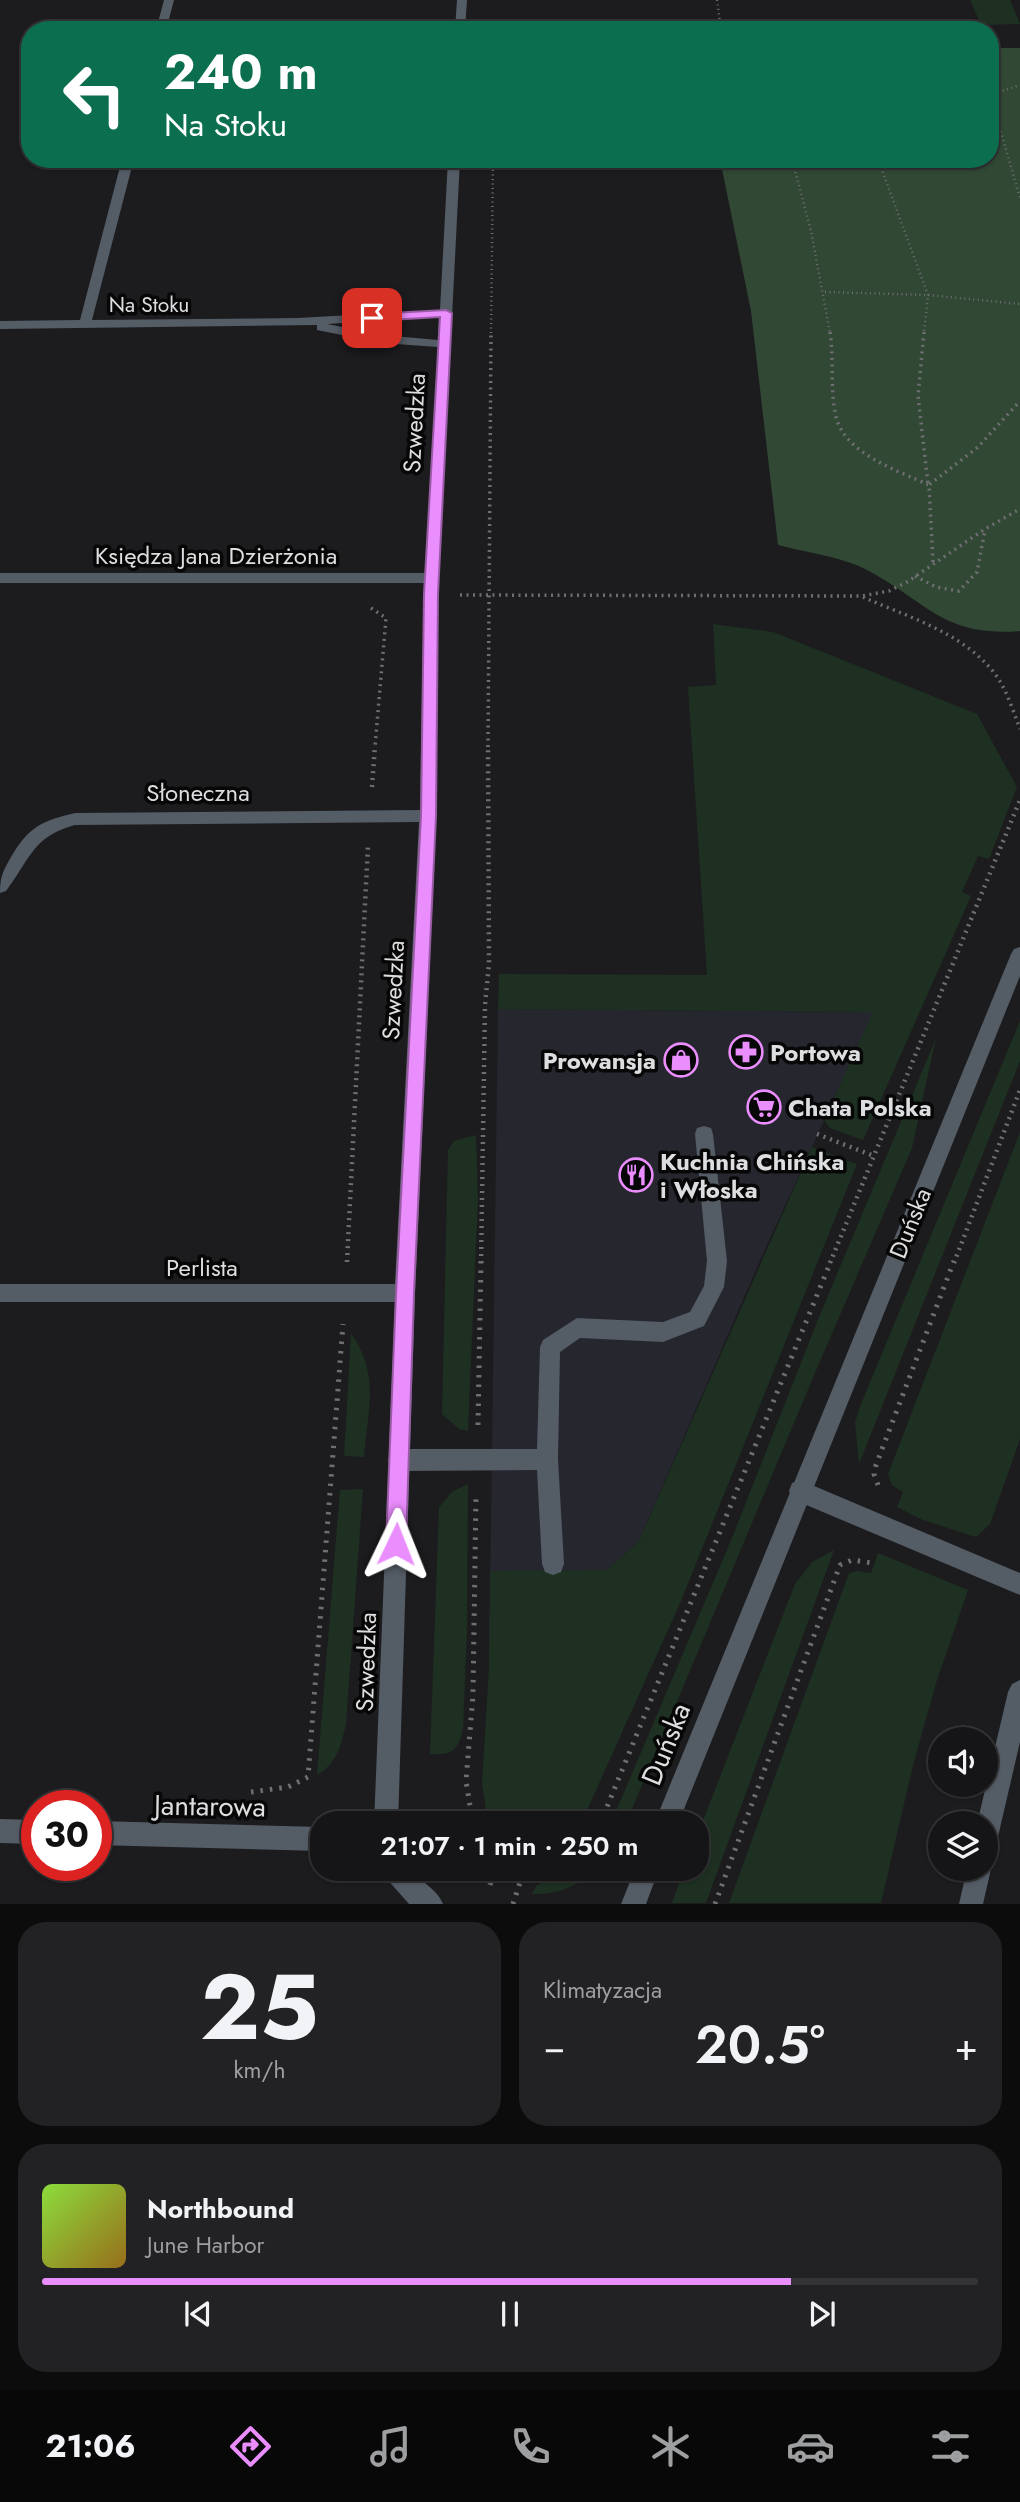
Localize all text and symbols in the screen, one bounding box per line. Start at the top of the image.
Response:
text: 240 m [164,37,318,107]
icon: left [49,49,140,140]
text: Na Stoku [164,102,287,148]
pin [342,288,402,348]
street label: Na Stoku [109,290,189,320]
icon: arrive [353,299,391,337]
street label: Szwedzka [394,372,434,474]
street label: Księdza Jana Dzierżonia [95,538,337,573]
street label: Słoneczna [146,775,250,810]
street label: Szwedzka [373,939,413,1041]
pharmacy icon: Portowa [727,1033,765,1071]
place label: Portowa [770,1035,861,1070]
shop icon: Prowansja [662,1041,700,1079]
place label: Prowansja [543,1043,656,1078]
supermarket icon: Chata Polska [745,1088,783,1126]
place label: Chata Polska [788,1090,932,1125]
place label: Kuchnia Chińska i Włoska [660,1144,845,1207]
restaurant icon: Kuchnia Chińska i Włoska [617,1156,655,1194]
street label: Duńska [880,1182,940,1264]
street label: Perlista [166,1250,238,1285]
position arrow [359,1507,433,1581]
street label: Szwedzka [347,1612,385,1712]
street label: Duńska [631,1697,701,1791]
map controls [928,1727,998,1881]
button: sound [928,1727,998,1797]
street label: Jantarowa [150,1784,266,1827]
speed limit sign: 30 [21,1790,112,1881]
button: layers [928,1811,998,1881]
text: 21:07 · 1 min · 250 m [381,1827,638,1865]
text: 25 [200,1942,319,2073]
text: Klimatyzacja [543,1973,662,2007]
text: 20.5° [695,2007,825,2083]
text: − [543,2019,565,2074]
text: + [955,2019,978,2074]
text: km/h [234,2053,285,2087]
text: Northbound [147,2190,294,2228]
text: June Harbor [147,2228,264,2262]
icon: previous [179,2295,217,2333]
icon: pause [491,2295,529,2333]
icon: next [803,2295,841,2333]
icon: directions [226,2422,275,2471]
icon: music [366,2422,415,2471]
icon: phone [506,2422,555,2471]
icon: climate [646,2422,695,2471]
icon: car [786,2422,835,2471]
icon: filters [926,2422,975,2471]
text: 21:06 [45,2423,136,2469]

